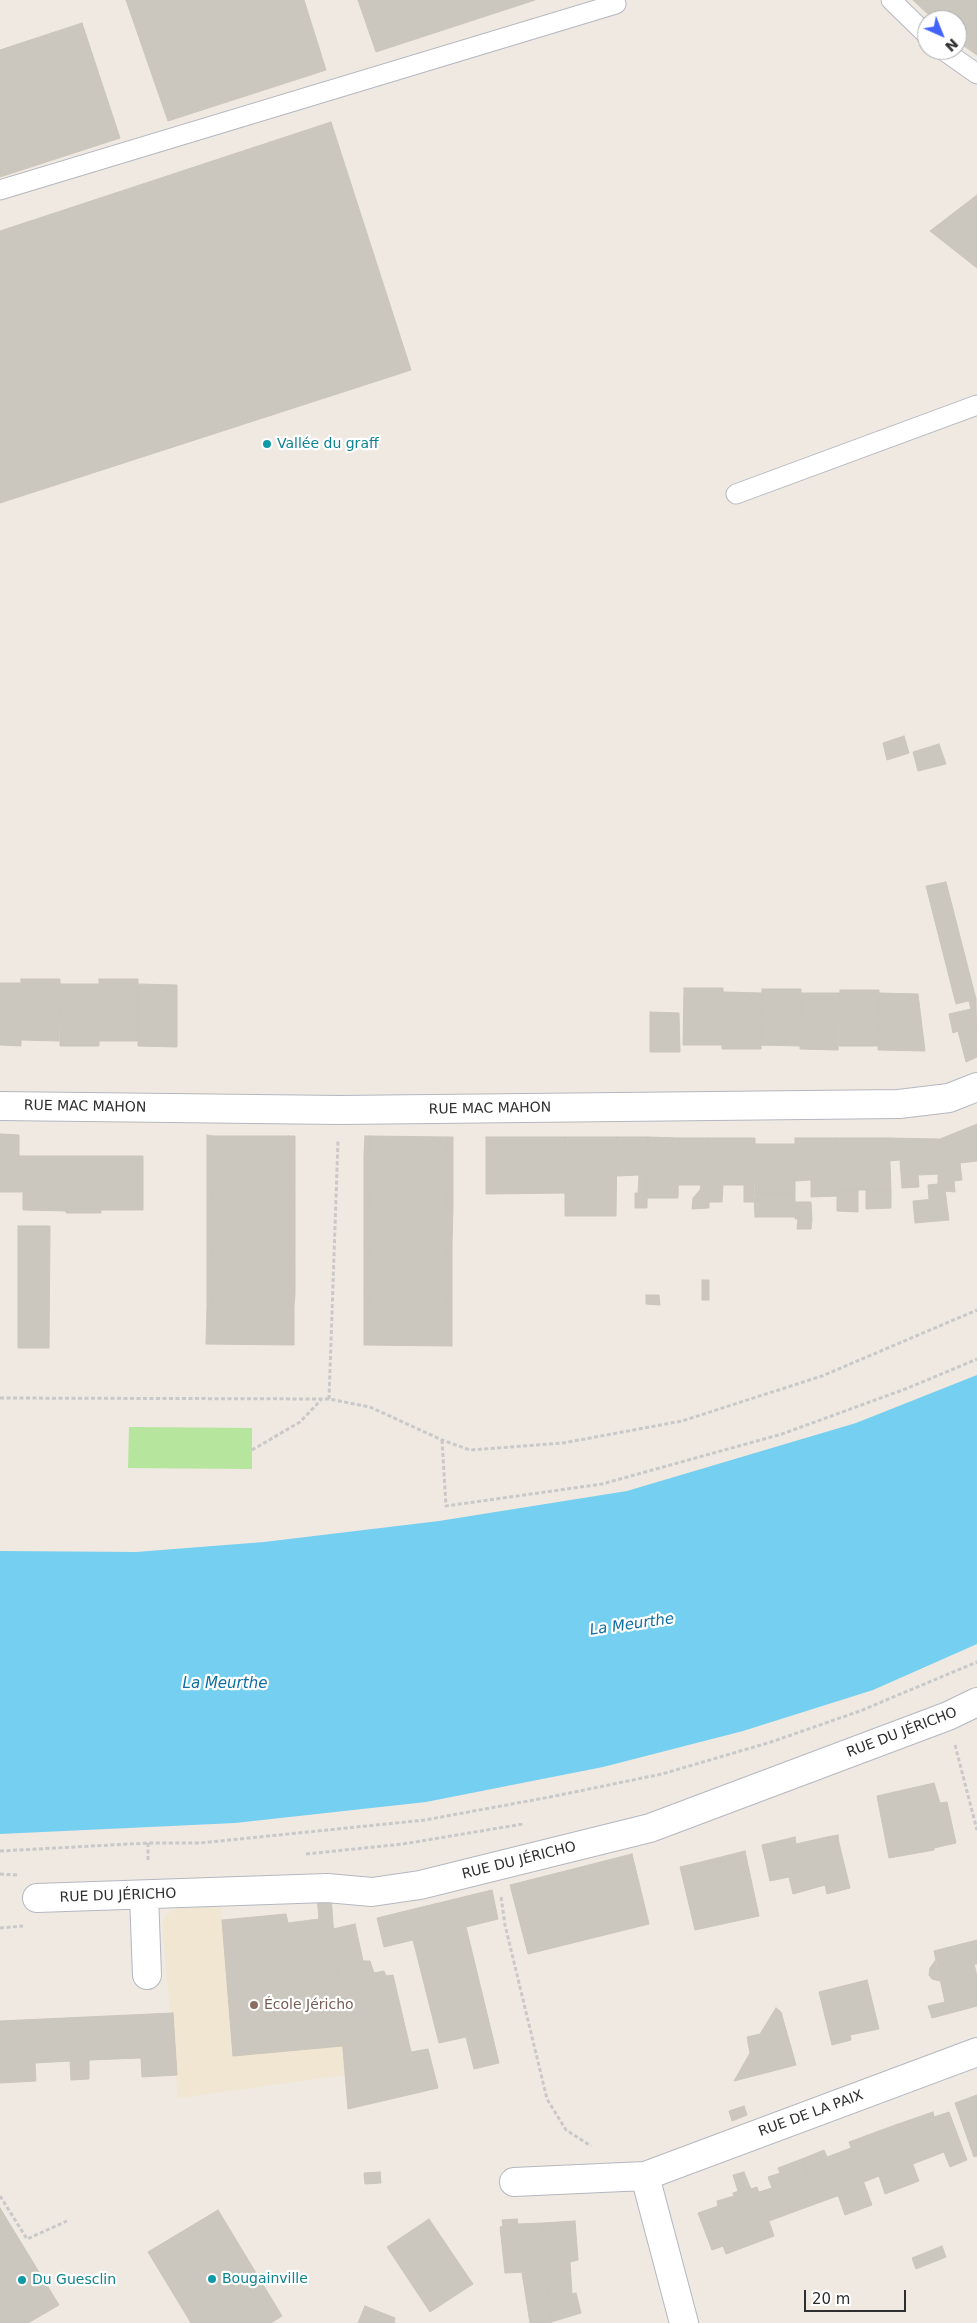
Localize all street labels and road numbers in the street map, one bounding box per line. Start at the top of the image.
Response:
street label: RUE MAC MAHON [24,1098,146,1116]
street label: RUE MAC MAHON [429,1100,551,1118]
street label: RUE DU JÉRICHO [844,1704,960,1762]
street label: RUE DU JÉRICHO [460,1839,578,1883]
street label: RUE DU JÉRICHO [59,1886,177,1906]
street label: RUE DE LA PAIX [756,2087,866,2141]

